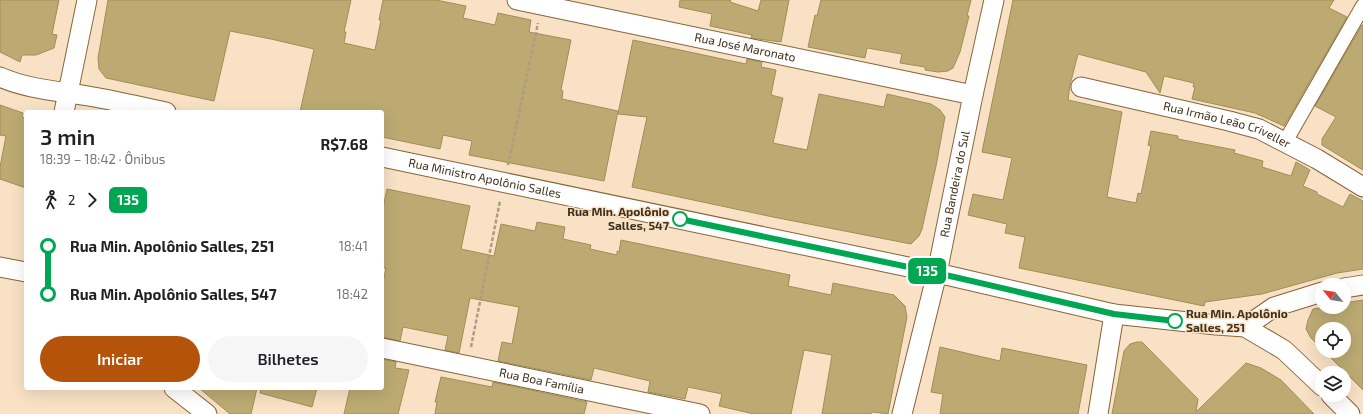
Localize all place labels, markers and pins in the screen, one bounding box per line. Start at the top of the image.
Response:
place label: Rua Min. Apolônio Salles, 547 [567,204,670,232]
marker: Rua Min. Apolônio Salles, 547 [672,211,688,227]
place label: Rua Min. Apolônio Salles, 251 [1186,306,1288,334]
marker: Rua Min. Apolônio Salles, 251 [1167,313,1183,329]

